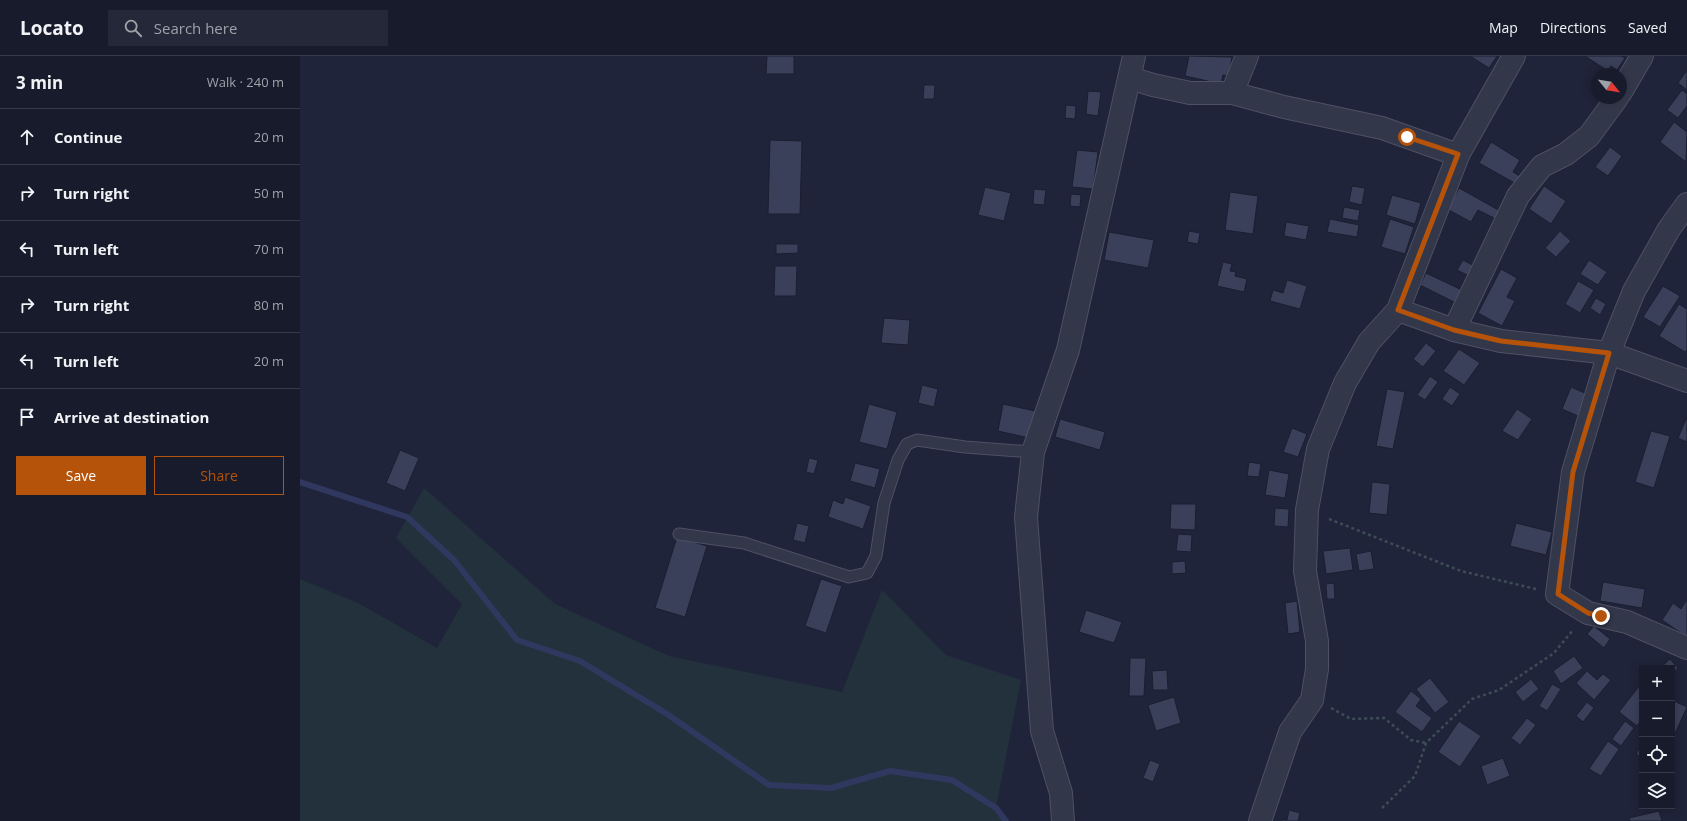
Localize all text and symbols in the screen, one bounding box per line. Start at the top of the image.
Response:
search box [108,10,388,46]
text: Locato [20,15,84,41]
icon: search [122,17,144,39]
text: Search here [154,18,237,38]
text: Map [1489,18,1518,37]
text: Directions [1540,18,1606,37]
text: Saved [1628,18,1667,37]
north arrow [1591,68,1627,104]
text: 3 min [16,71,63,94]
text: Walk · 240 m [207,73,284,91]
icon: ahead [16,126,38,148]
text: Continue [54,127,122,147]
text: 20 m [254,128,284,146]
route start [1398,128,1416,146]
icon: right [16,182,38,204]
text: Turn right [54,183,129,203]
text: 50 m [254,184,284,202]
icon: left [16,238,38,260]
text: Turn left [54,239,119,259]
text: 70 m [254,240,284,258]
icon: right [16,294,38,316]
text: Turn right [54,295,129,315]
text: 80 m [254,296,284,314]
icon: left [16,350,38,372]
text: Turn left [54,351,119,371]
text: 20 m [254,352,284,370]
icon: arrive [16,406,38,428]
text: Arrive at destination [54,407,209,427]
button: Save [16,456,146,495]
button: Share [154,456,284,495]
route end [1592,607,1610,625]
map controls [1639,665,1675,809]
button: + [1639,665,1675,701]
button: − [1639,701,1675,737]
button: locate [1639,737,1675,773]
button: layers [1639,773,1675,809]

